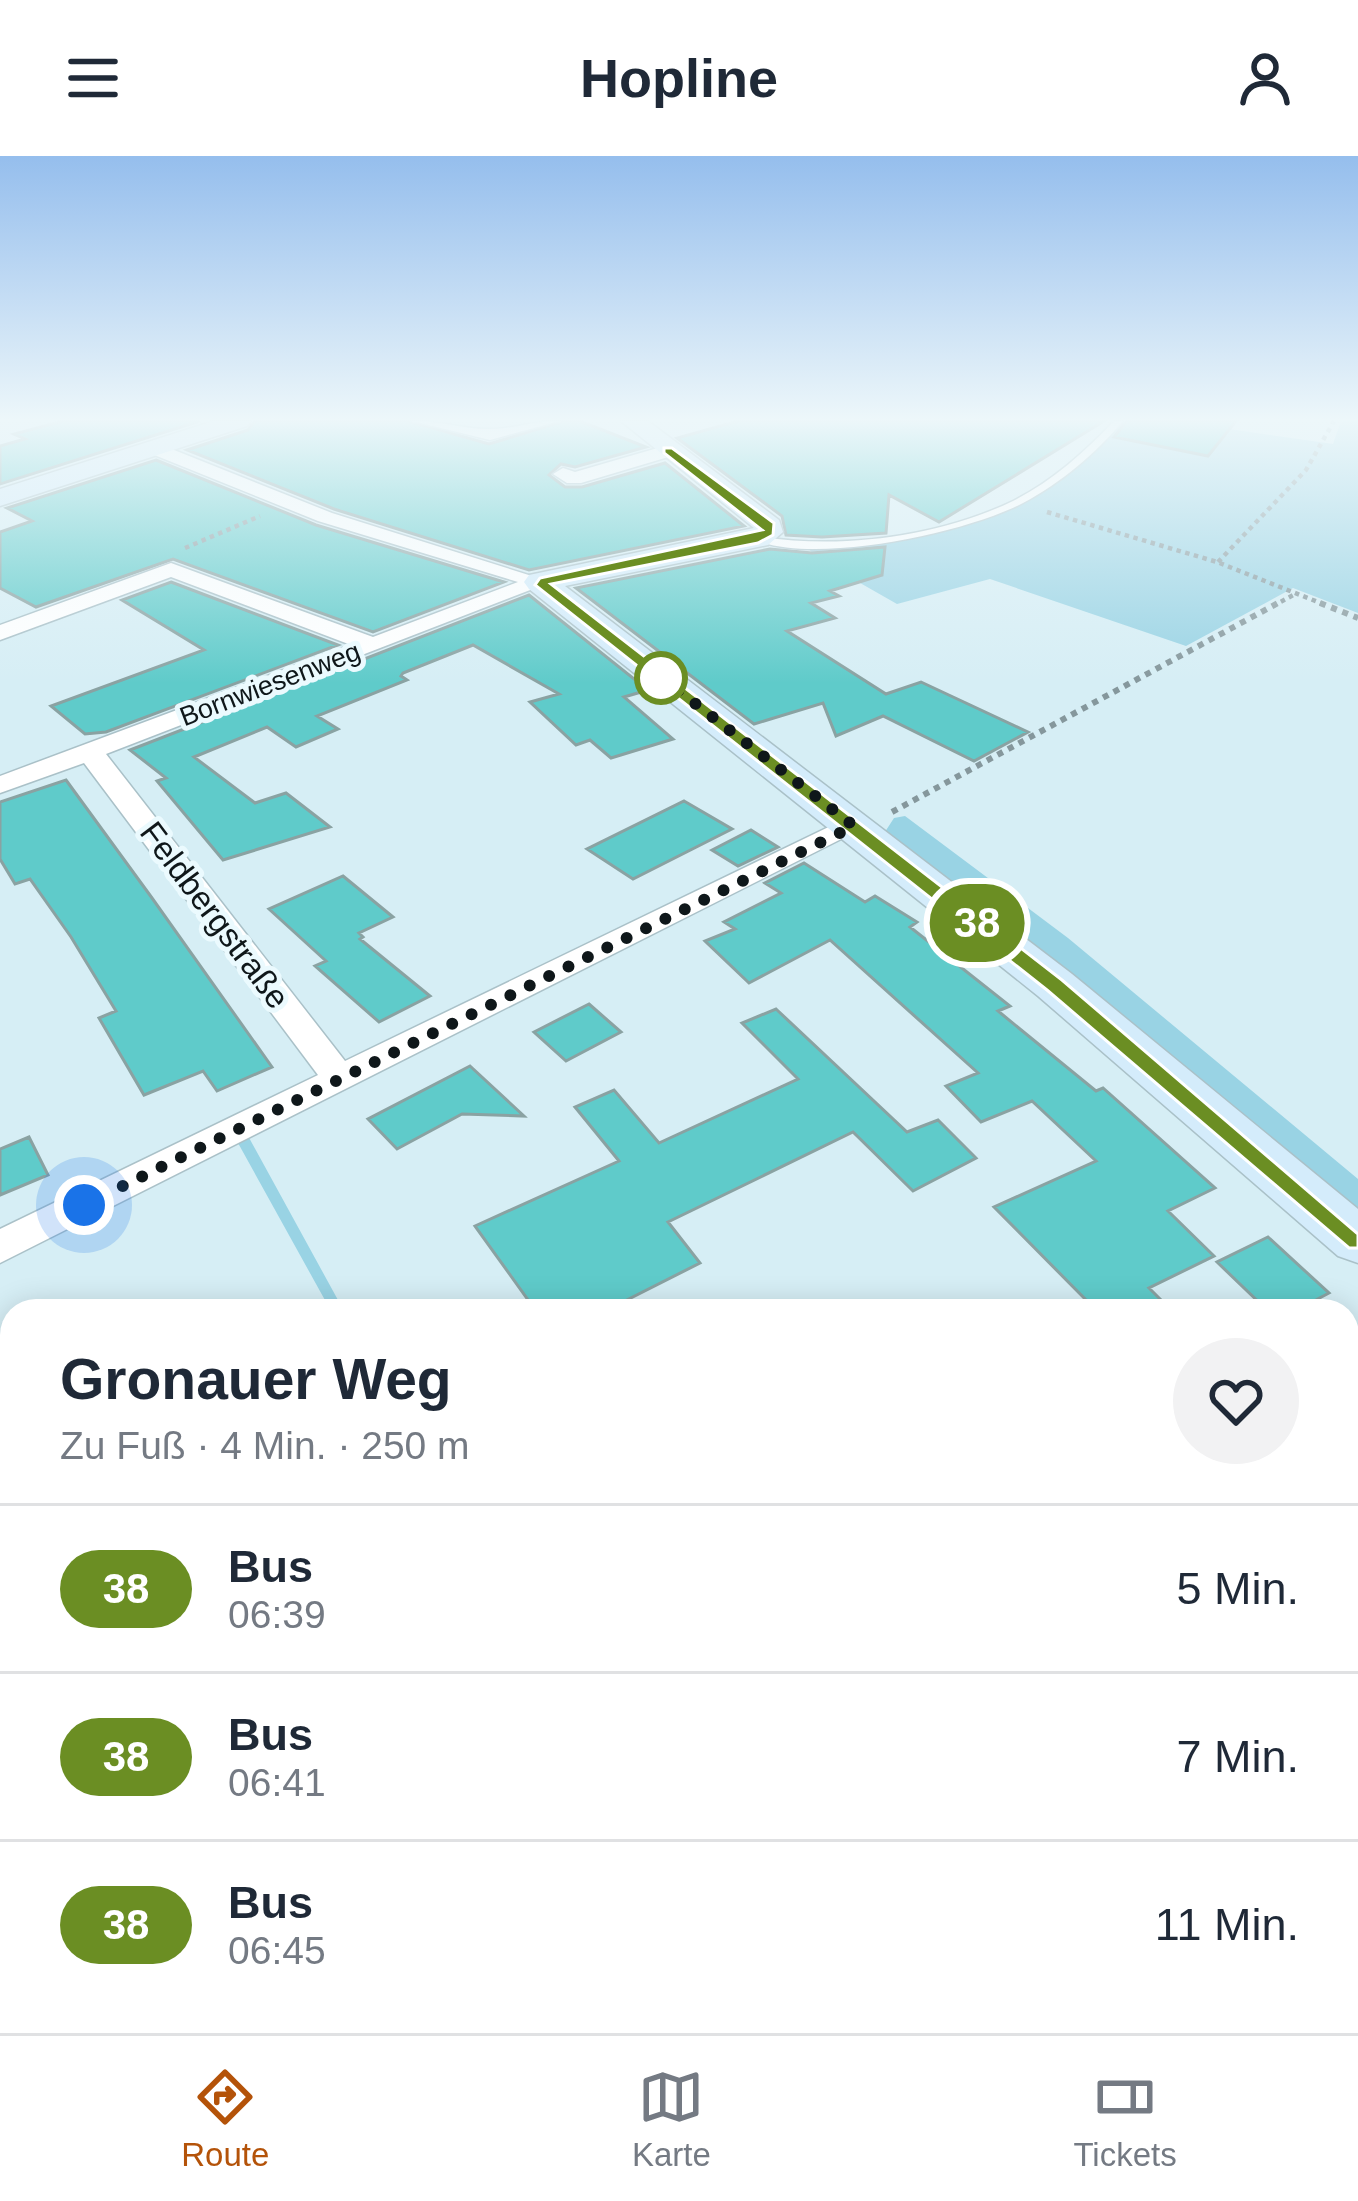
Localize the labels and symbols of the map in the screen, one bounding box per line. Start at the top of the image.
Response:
street label: Bornwiesenweg [176,636,364,732]
unlabelled marker [636,653,686,703]
street label: Feldbergstraße [133,815,297,1015]
line badge: 38 [923,884,1031,962]
your location [54,1175,114,1235]

